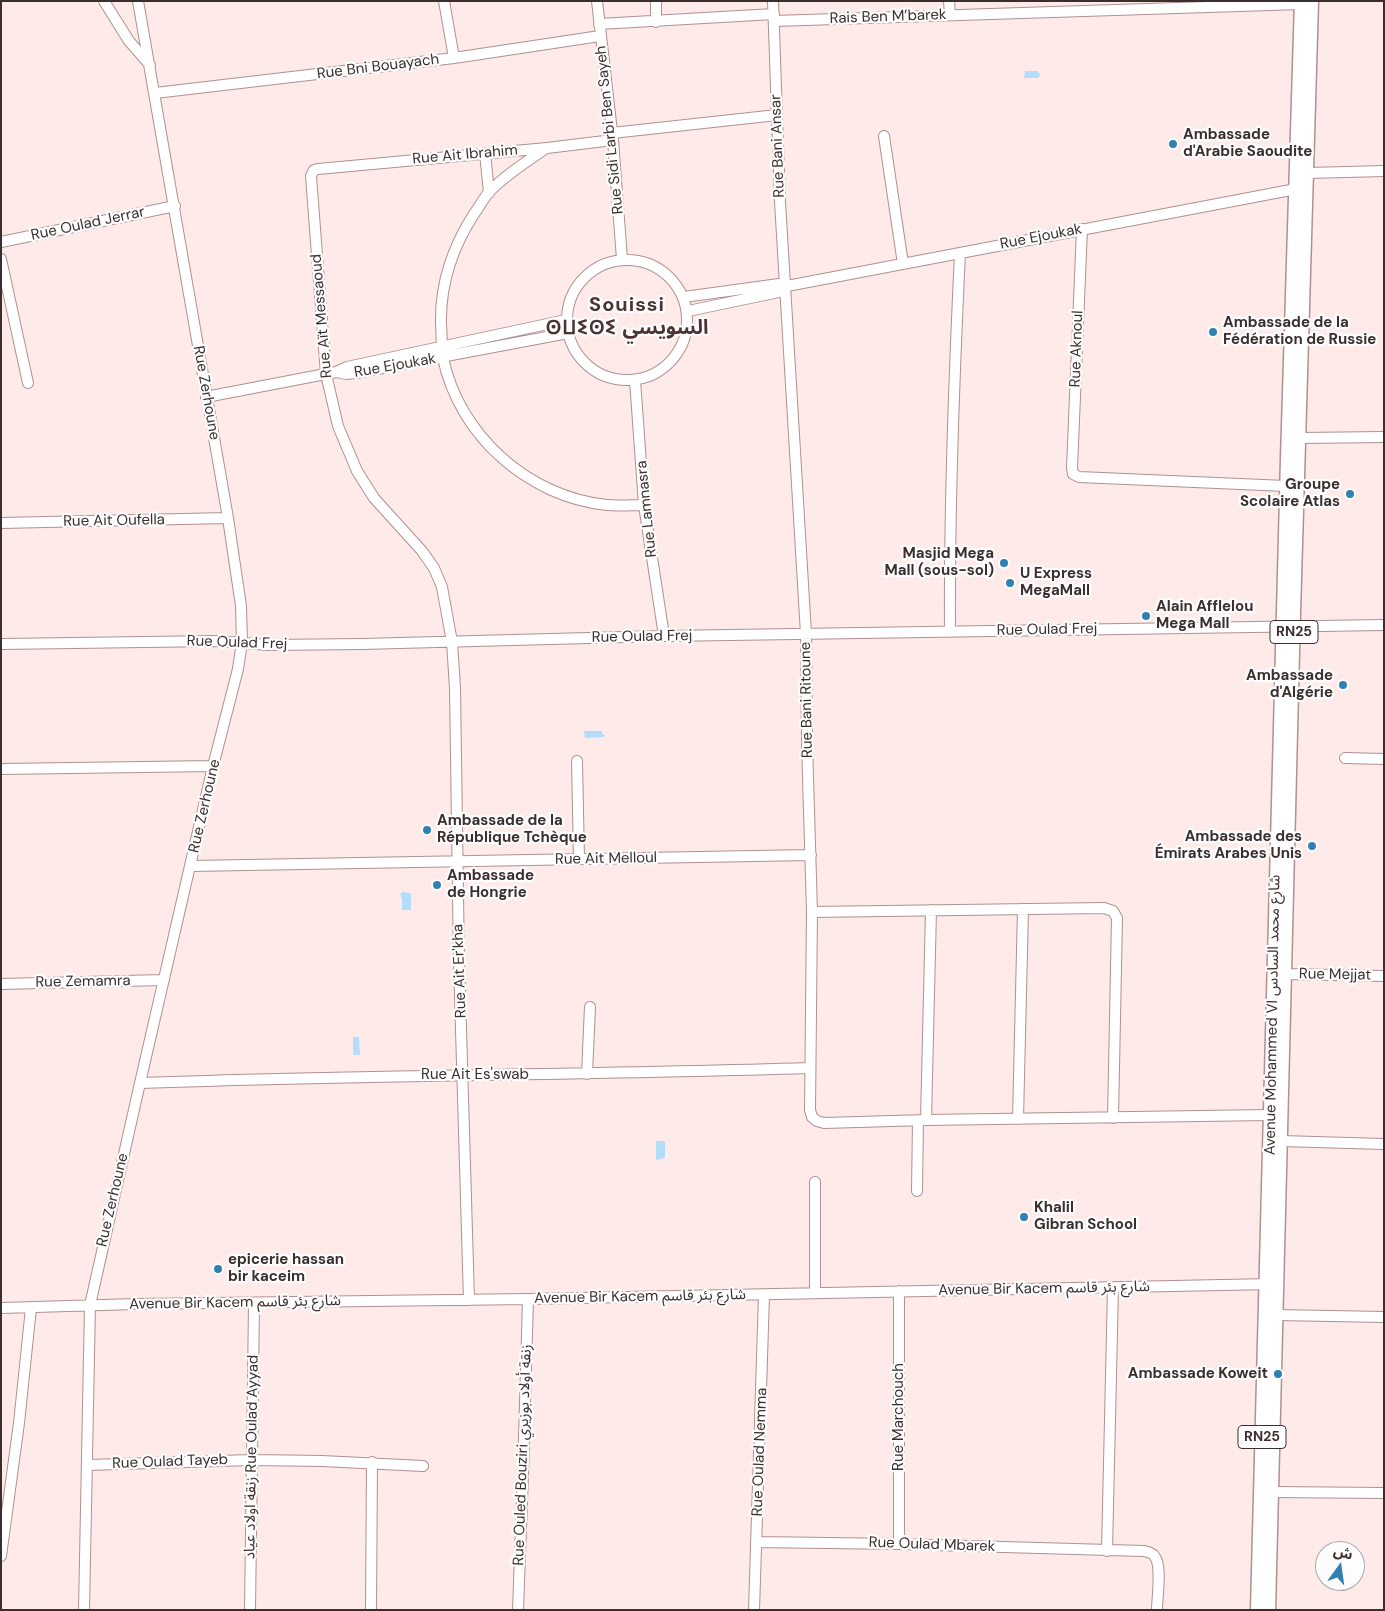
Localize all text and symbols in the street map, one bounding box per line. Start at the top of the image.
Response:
street label: Rais Ben M’barek [829,6,947,28]
street label: Rue Sidi Larbi Ben Sayeh [592,45,628,215]
street label: Rue Bni Bouayach [316,51,440,83]
street label: Rue Bani Ansar [767,94,789,198]
place label: Ambassade d'Arabie Saoudite [1183,126,1312,161]
marker: Ambassade d'Arabie Saoudite [1167,138,1179,150]
street label: Rue Ait Ibrahim [412,141,518,169]
street label: Rue Oulad Jerrar [29,203,147,245]
street label: Rue Ejoukak [999,220,1083,254]
street label: Rue Aït Messaoud [308,253,336,379]
district label: Souissi ⵙⵡⵉⵙⵉ السويسي [549,294,705,341]
street label: Rue Aknoul [1067,310,1087,388]
place label: Ambassade de la Fédération de Russie [1223,314,1376,349]
marker: Ambassade de la Fédération de Russie [1207,326,1219,338]
street label: Rue Zerhoune [189,344,223,442]
street label: Rue Ejoukak [353,350,437,382]
street label: Rue Lamnasra [633,460,661,558]
place label: Groupe Scolaire Atlas [1240,476,1340,511]
marker: Groupe Scolaire Atlas [1344,488,1356,500]
street label: Rue Ait Oufella [63,511,165,531]
place label: Masjid Mega Mall (sous-sol) [884,545,994,580]
marker: Masjid Mega Mall (sous-sol) [998,557,1010,569]
place label: U Express MegaMall [1020,565,1092,600]
marker: U Express MegaMall [1004,577,1016,589]
place label: Alain Afflelou Mega Mall [1156,598,1253,633]
marker: Alain Afflelou Mega Mall [1140,610,1152,622]
street label: Rue Oulad Frej [997,620,1097,640]
road number: RN25 [1270,620,1318,644]
street label: Rue Oulad Frej [592,627,692,647]
street label: Rue Oulad Frej [186,632,288,654]
street label: Rue Bani Ritoune [797,642,817,758]
place label: Ambassade d'Algérie [1246,667,1333,702]
marker: Ambassade d'Algérie [1337,679,1349,691]
street label: Rue Zerhoune [185,757,225,855]
place label: Ambassade de la République Tchèque [437,812,587,847]
marker: Ambassade de la République Tchèque [421,824,433,836]
place label: Ambassade des Émirats Arabes Unis [1155,828,1302,863]
marker: Ambassade des Émirats Arabes Unis [1306,840,1318,852]
street label: Rue Ait Melloul [555,849,657,869]
place label: Ambassade de Hongrie [447,867,534,902]
street label: Avenue Mohammed VI شارع محمد السادس [1262,875,1284,1155]
marker: Ambassade de Hongrie [431,879,443,891]
street label: Rue Ait Er'kha [449,924,471,1018]
street label: Rue Mejjat [1299,965,1371,985]
street label: Rue Zemamra [35,972,131,992]
street label: Rue Ait Es'swab [421,1066,529,1084]
street label: Rue Zerhoune [93,1151,133,1249]
place label: Khalil Gibran School [1034,1199,1137,1234]
marker: Khalil Gibran School [1018,1211,1030,1223]
place label: epicerie hassan bir kaceim [228,1251,344,1286]
marker: epicerie hassan bir kaceim [212,1263,224,1275]
street label: Avenue Bir Kacem شارع بئر قاسم [938,1278,1150,1300]
street label: Avenue Bir Kacem شارع بئر قاسم [534,1286,746,1308]
street label: Avenue Bir Kacem شارع بئر قاسم [129,1292,341,1314]
street label: Rue Ouled Bouziri زنقة أولاد بوزيري [510,1344,536,1566]
street label: زنقة اولاد عياد Rue Oulad Ayyad [241,1355,263,1559]
street label: Rue Marchouch [890,1363,908,1471]
place label: Ambassade Koweit [1128,1365,1268,1383]
marker: Ambassade Koweit [1272,1368,1284,1380]
street label: Rue Oulad Nemma [749,1387,771,1517]
road number: RN25 [1238,1425,1286,1448]
street label: Rue Oulad Tayeb [112,1451,228,1473]
street label: Rue Oulad Mbarek [868,1534,996,1556]
north arrow [1315,1541,1365,1591]
text: ش [1332,1541,1355,1563]

